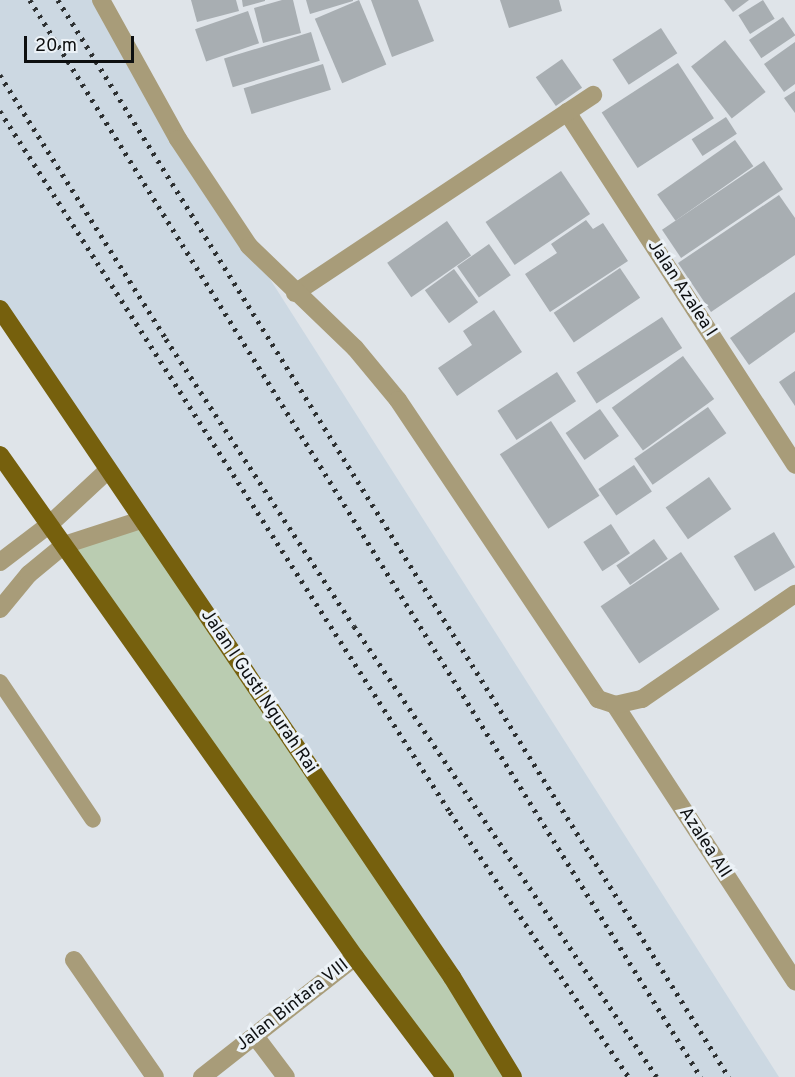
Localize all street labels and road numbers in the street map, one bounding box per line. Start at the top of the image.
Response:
street label: Jalan Azalea I [641,236,721,342]
street label: Jalan I Gusti Ngurah Rai [195,606,321,778]
street label: Azalea All [673,803,735,883]
street label: Jalan Bintara VIII [232,955,354,1057]

